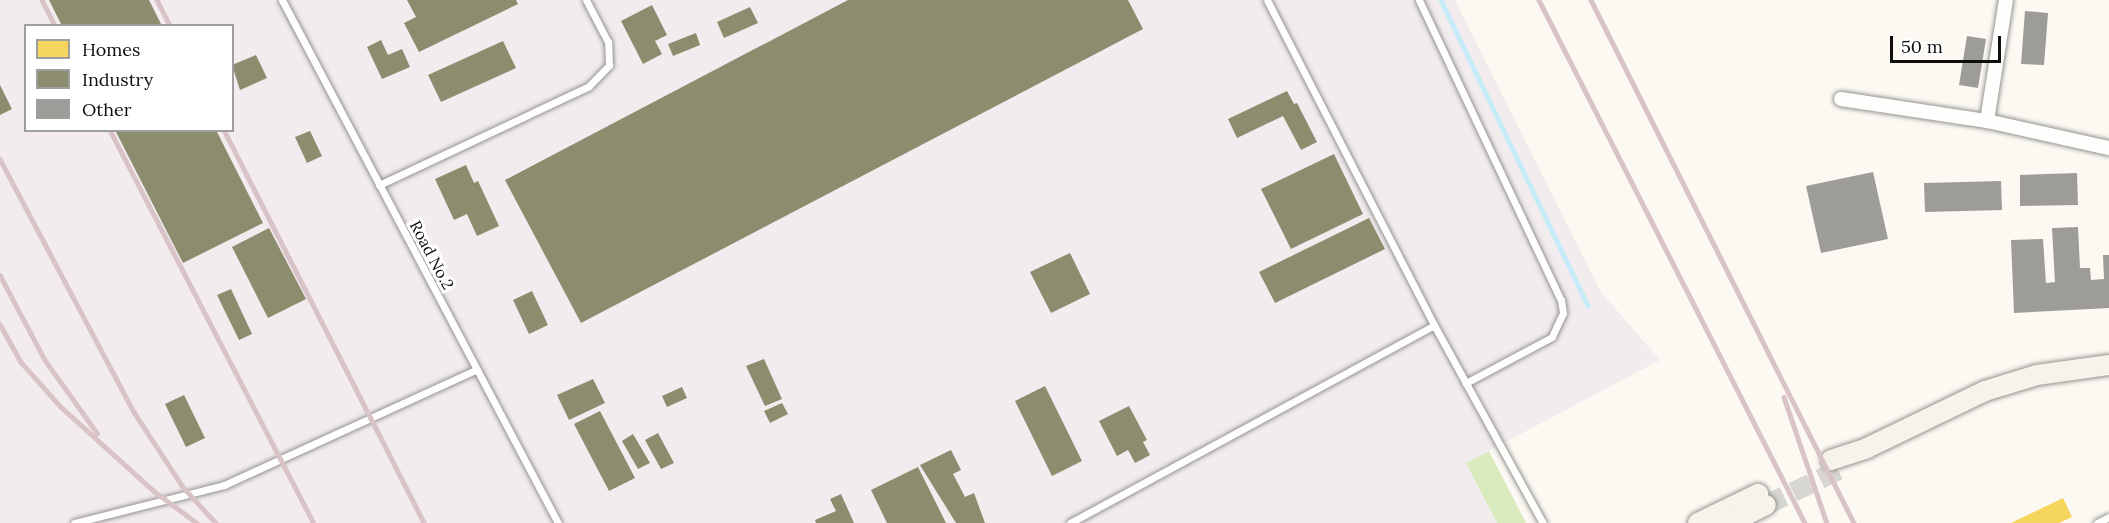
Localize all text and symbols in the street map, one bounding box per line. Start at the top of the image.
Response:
legend [24,24,234,132]
scale bar [1893,24,2004,62]
text: 50 m [1901,35,1943,58]
text: Homes [82,38,140,61]
text: Industry [82,68,153,91]
text: Other [82,98,132,121]
street label: Road No.2 [406,217,458,293]

